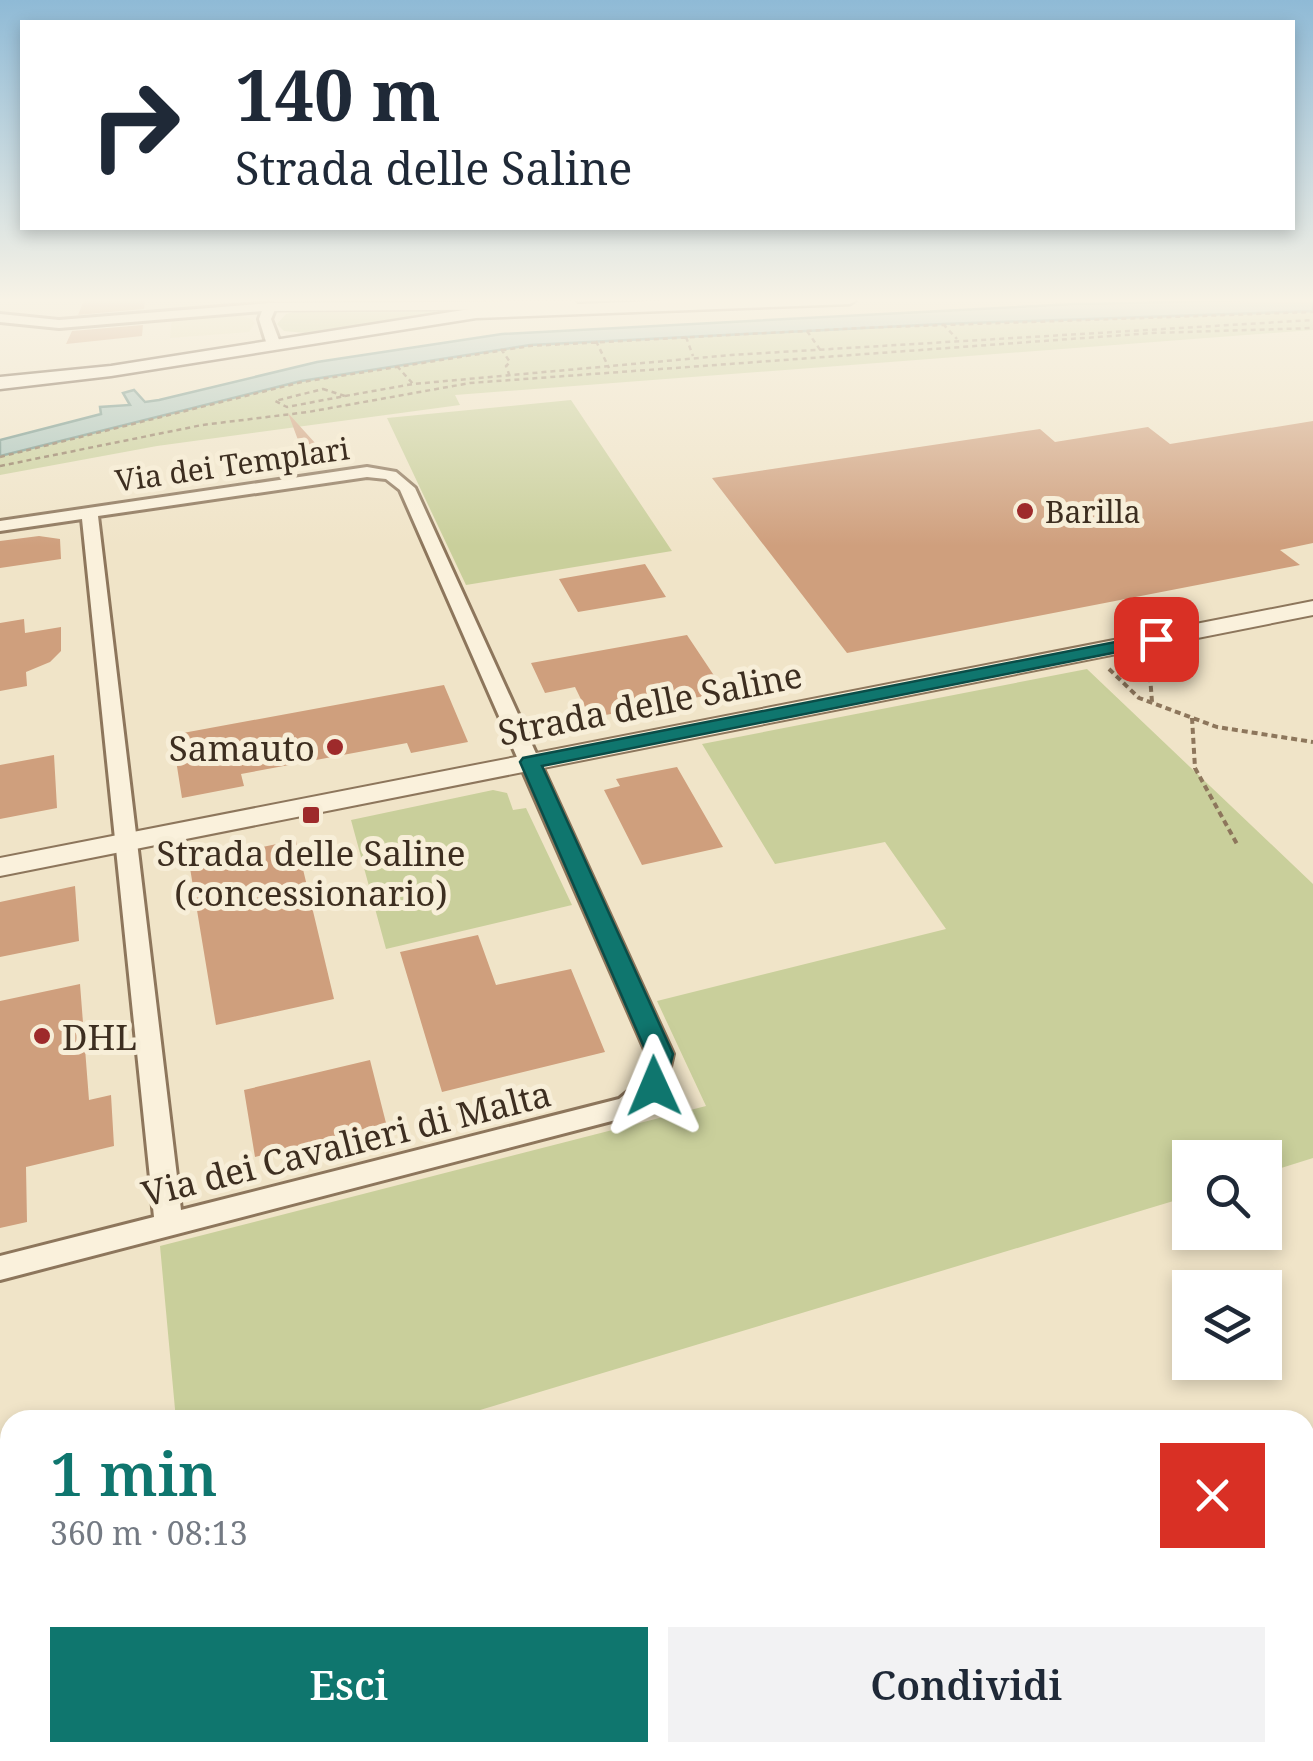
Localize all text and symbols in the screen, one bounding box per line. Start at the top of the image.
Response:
text: 140 m [235,46,441,142]
icon: right [70,60,200,190]
text: Strada delle Saline [235,137,632,198]
street label: Via dei Templari [112,427,352,501]
place label: Barilla [1045,491,1141,532]
marker: Barilla [1014,500,1036,522]
pin [1114,597,1199,682]
icon: arrive [1129,612,1184,667]
street label: Strada delle Saline [494,650,806,756]
place label: Samauto [169,724,315,771]
marker: Samauto [324,736,346,758]
marker: Strada delle Saline (concessionario) [300,804,322,826]
place label: Strada delle Saline (concessionario) [157,829,465,916]
place label: DHL [62,1013,137,1060]
marker: DHL [31,1025,53,1047]
position arrow [602,1034,706,1138]
street label: Via dei Cavalieri di Malta [137,1069,555,1217]
map controls [1172,1140,1282,1380]
button: search [1172,1140,1282,1250]
button: layers [1172,1270,1282,1380]
text: 1 min [50,1432,218,1514]
button: close [1160,1443,1265,1548]
text: 360 m · 08:13 [50,1511,248,1554]
button: Esci [50,1627,648,1742]
button: Condividi [668,1627,1265,1742]

